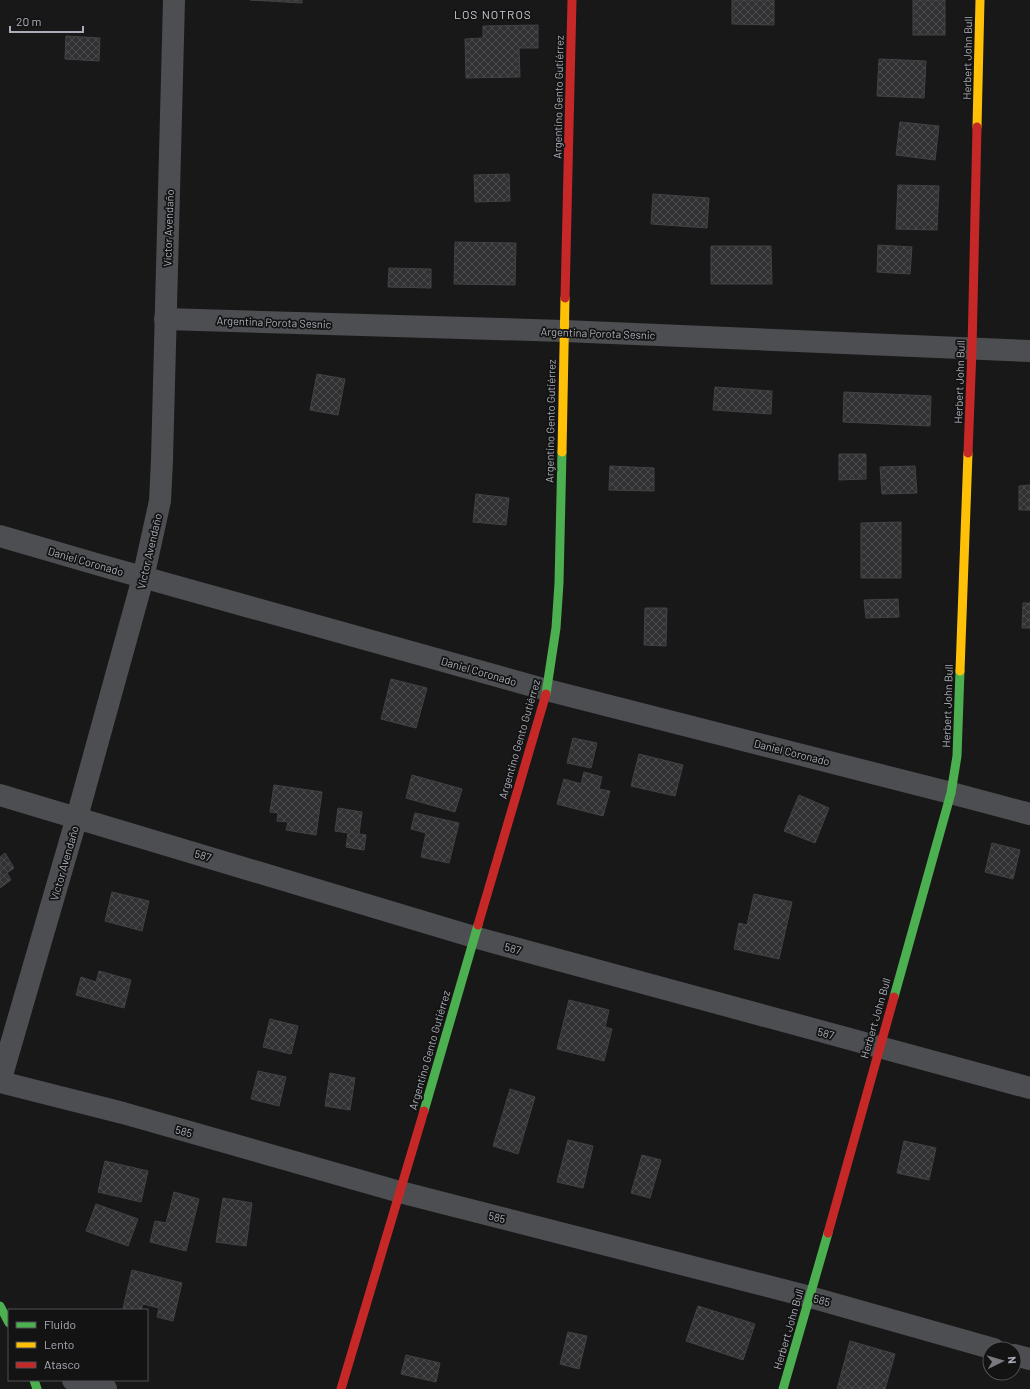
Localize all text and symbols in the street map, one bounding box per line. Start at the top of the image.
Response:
district label: LOS NOTROS [454,7,532,21]
scale bar [10,8,83,34]
text: 20 m [16,14,42,28]
street label: Herbert John Bull [960,16,974,100]
street label: Argentino Gento Gutiérrez [550,35,566,159]
street label: Víctor Avendaño [160,189,176,267]
street label: Argentina Porota Sesnic [216,314,332,331]
street label: Argentina Porota Sesnic [540,325,656,342]
street label: Herbert John Bull [951,340,967,424]
street label: Argentino Gento Gutiérrez [542,359,558,483]
street label: Víctor Avendaño [134,512,164,590]
street label: Daniel Coronado [47,544,125,578]
street label: Daniel Coronado [440,654,518,688]
street label: Herbert John Bull [939,664,955,748]
street label: Argentino Gento Gutiérrez [496,678,542,800]
street label: Daniel Coronado [753,736,831,768]
street label: Víctor Avendaño [47,824,81,902]
street label: 587 [193,846,213,864]
street label: 587 [503,940,523,956]
street label: Herbert John Bull [857,976,893,1060]
street label: Argentino Gento Gutiérrez [406,989,452,1111]
street label: 587 [816,1025,836,1041]
street label: 585 [174,1122,194,1140]
street label: 585 [487,1209,507,1225]
street label: Herbert John Bull [770,1287,806,1371]
street label: 585 [812,1291,832,1309]
legend [8,1309,148,1381]
text: Fluido [44,1317,76,1331]
text: Lento [44,1337,74,1351]
north arrow [982,1341,1022,1381]
text: N [1006,1356,1019,1364]
text: Atasco [44,1357,80,1371]

